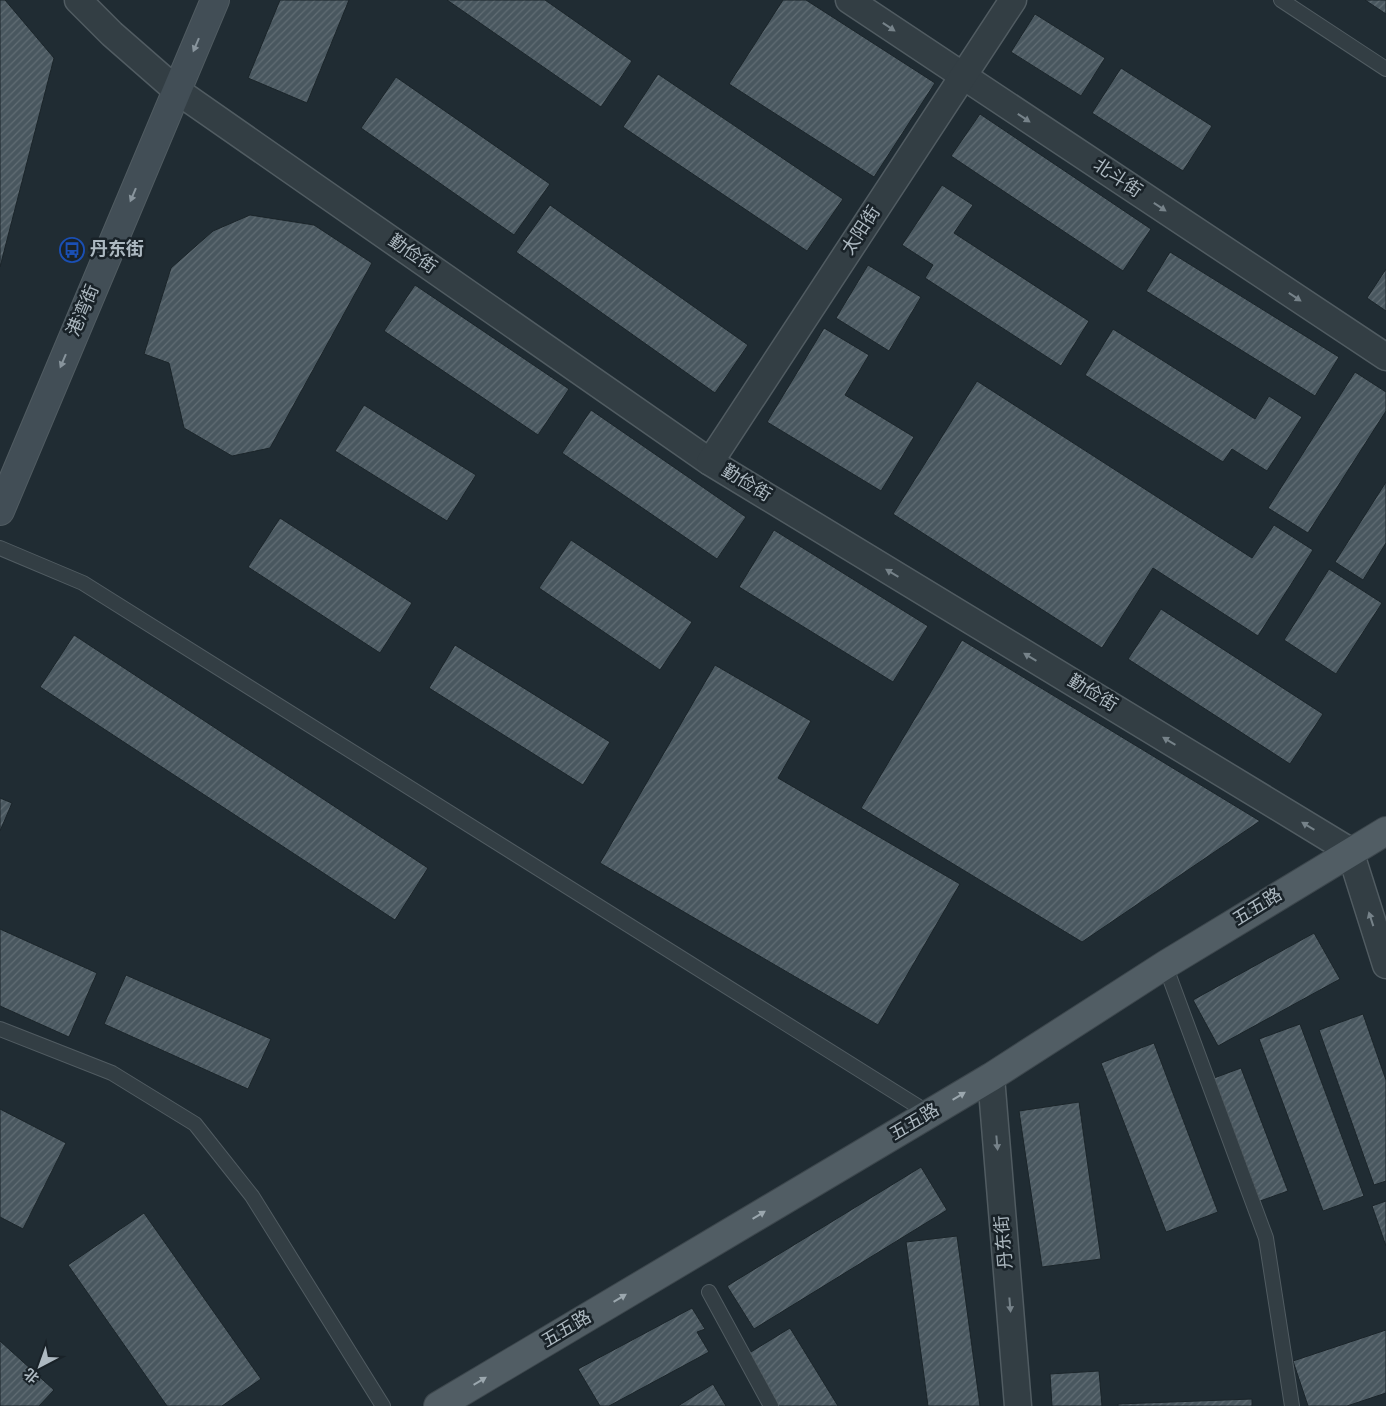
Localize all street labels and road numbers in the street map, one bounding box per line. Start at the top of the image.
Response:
street label: 北斗街 [1088,154,1146,204]
street label: 太阳街 [838,202,886,260]
street label: 勤俭街 [383,230,441,280]
street label: 港湾街 [63,282,105,340]
street label: 勤俭街 [717,460,775,508]
street label: 勤俭街 [1063,670,1121,718]
street label: 五五路 [1229,884,1287,932]
street label: 五五路 [886,1099,944,1147]
street label: 丹东街 [991,1214,1019,1270]
street label: 五五路 [538,1306,596,1354]

